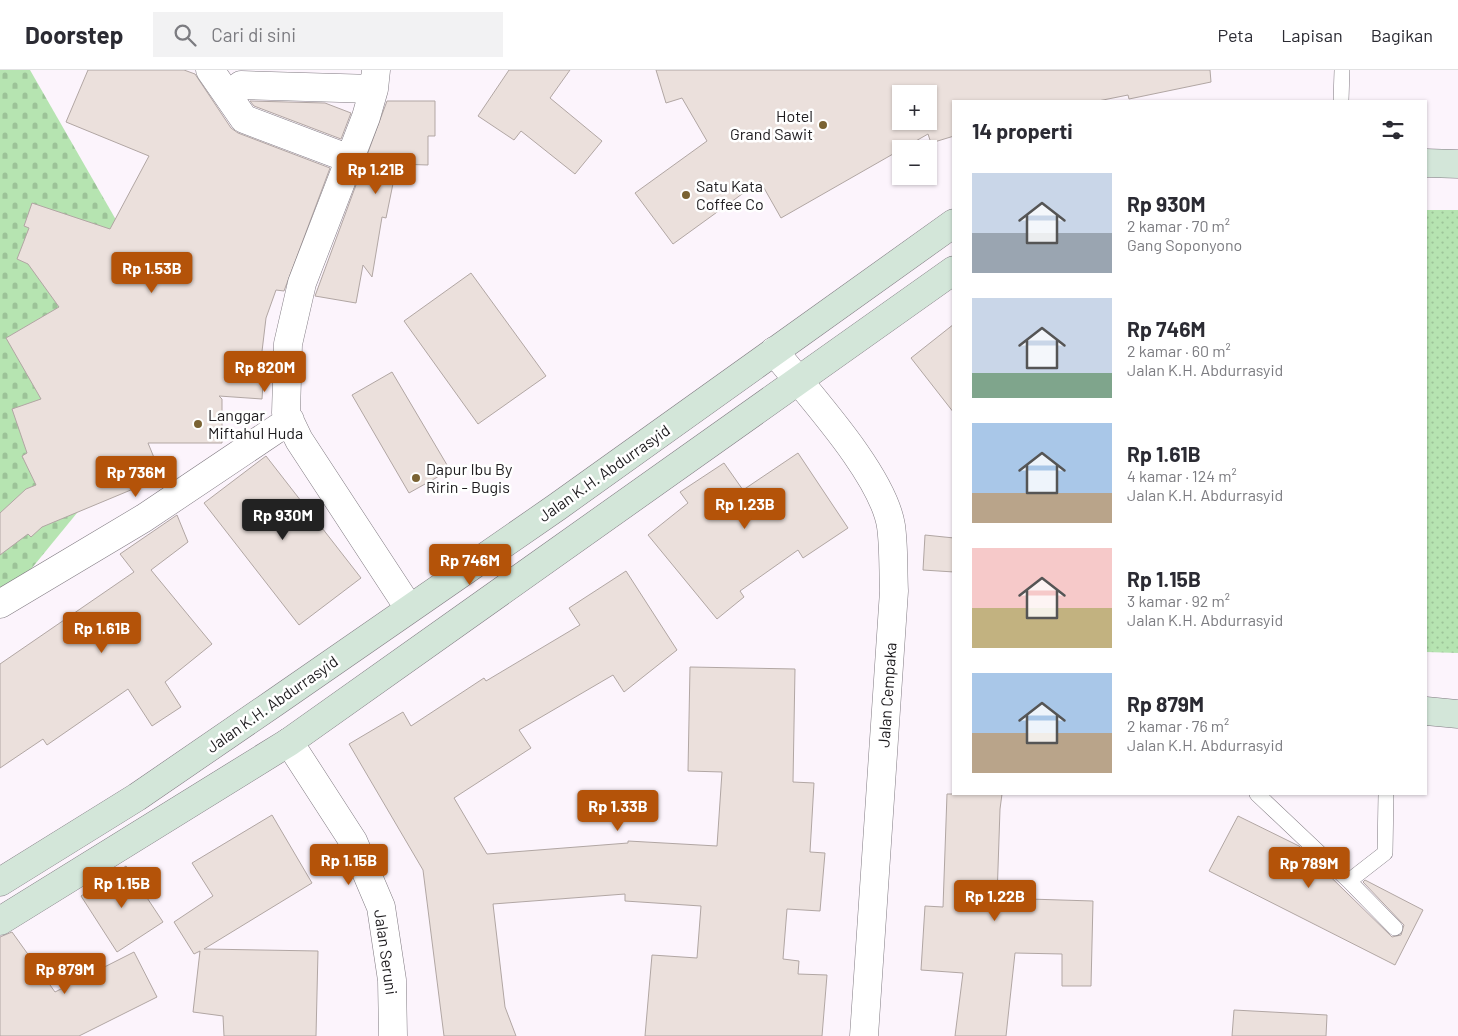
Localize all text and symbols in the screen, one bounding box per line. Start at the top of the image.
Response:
search box [153,12,503,57]
text: Doorstep [25,20,123,49]
icon: search [171,21,199,49]
text: Cari di sini [211,23,296,46]
text: Peta [1218,24,1253,46]
text: Lapisan [1281,24,1343,46]
text: Bagikan [1371,24,1433,46]
map controls [892,85,937,185]
button: + [892,85,937,130]
place label: Hotel Grand Sawit [730,106,813,143]
icon: filters [1379,116,1407,144]
text: 14 properti [972,118,1073,143]
marker: Hotel Grand Sawit [817,119,829,131]
button: − [892,140,937,185]
pin: Rp 1.21B [324,152,428,195]
text: Rp 1.21B [348,159,404,178]
place label: Satu Kata Coffee Co [696,176,764,213]
marker: Satu Kata Coffee Co [680,189,692,201]
text: Rp 930M [1127,191,1206,216]
icon: home [1012,193,1072,253]
text: 2 kamar · 70 m² [1127,216,1230,235]
text: Gang Soponyono [1127,235,1242,254]
pin: Rp 1.53B [100,252,204,294]
text: Rp 1.53B [122,258,182,277]
text: Rp 746M [1127,316,1205,341]
icon: home [1012,318,1072,378]
text: 2 kamar · 60 m² [1127,341,1231,360]
pin: Rp 820M [219,350,311,393]
text: Rp 820M [235,357,295,376]
text: Jalan K.H. Abdurrasyid [1127,360,1283,379]
place label: Langgar Miftahul Huda [208,405,303,442]
marker: Langgar Miftahul Huda [192,418,204,430]
street label: Jalan K.H. Abdurrasyid [534,420,673,525]
text: Rp 1.61B [1127,441,1201,466]
icon: home [1012,443,1072,503]
pin: Rp 736M [90,456,182,498]
place label: Dapur Ibu By Ririn - Bugis [426,459,513,496]
text: Rp 736M [107,462,165,481]
text: 4 kamar · 124 m² [1127,466,1237,485]
marker: Dapur Ibu By Ririn - Bugis [410,472,422,484]
text: Jalan K.H. Abdurrasyid [1127,485,1283,504]
pin: Rp 1.23B [693,488,797,530]
text: Rp 1.23B [715,494,775,513]
pin: Rp 930M [237,498,329,541]
text: Rp 930M [253,505,313,524]
pin: Rp 746M [424,544,516,586]
text: Rp 746M [440,550,500,569]
text: Rp 1.15B [1127,566,1201,591]
icon: home [1012,568,1072,628]
text: 3 kamar · 92 m² [1127,591,1230,610]
text: Jalan K.H. Abdurrasyid [1127,610,1283,629]
pin: Rp 1.61B [50,612,154,654]
text: Rp 1.61B [74,618,130,637]
street label: Jalan Cempaka [873,642,900,748]
street label: Jalan K.H. Abdurrasyid [202,651,341,756]
text: Rp 879M [1127,691,1204,716]
icon: home [1012,693,1072,753]
text: 2 kamar · 76 m² [1127,716,1229,735]
text: Jalan K.H. Abdurrasyid [1127,735,1283,754]
pin: Rp 1.33B [566,790,670,832]
text: Rp 1.33B [588,796,648,815]
pin: Rp 1.15B [297,844,401,886]
pin: Rp 789M [1263,846,1355,889]
text: Rp 1.15B [321,850,377,869]
text: Rp 789M [1280,853,1338,872]
pin: Rp 1.15B [70,866,174,909]
text: Rp 1.15B [94,873,150,892]
pin: Rp 1.22B [943,880,1047,922]
text: Rp 1.22B [965,886,1025,905]
street label: Jalan Seruni [371,908,402,996]
pin: Rp 879M [19,952,111,995]
text: Rp 879M [36,959,94,978]

